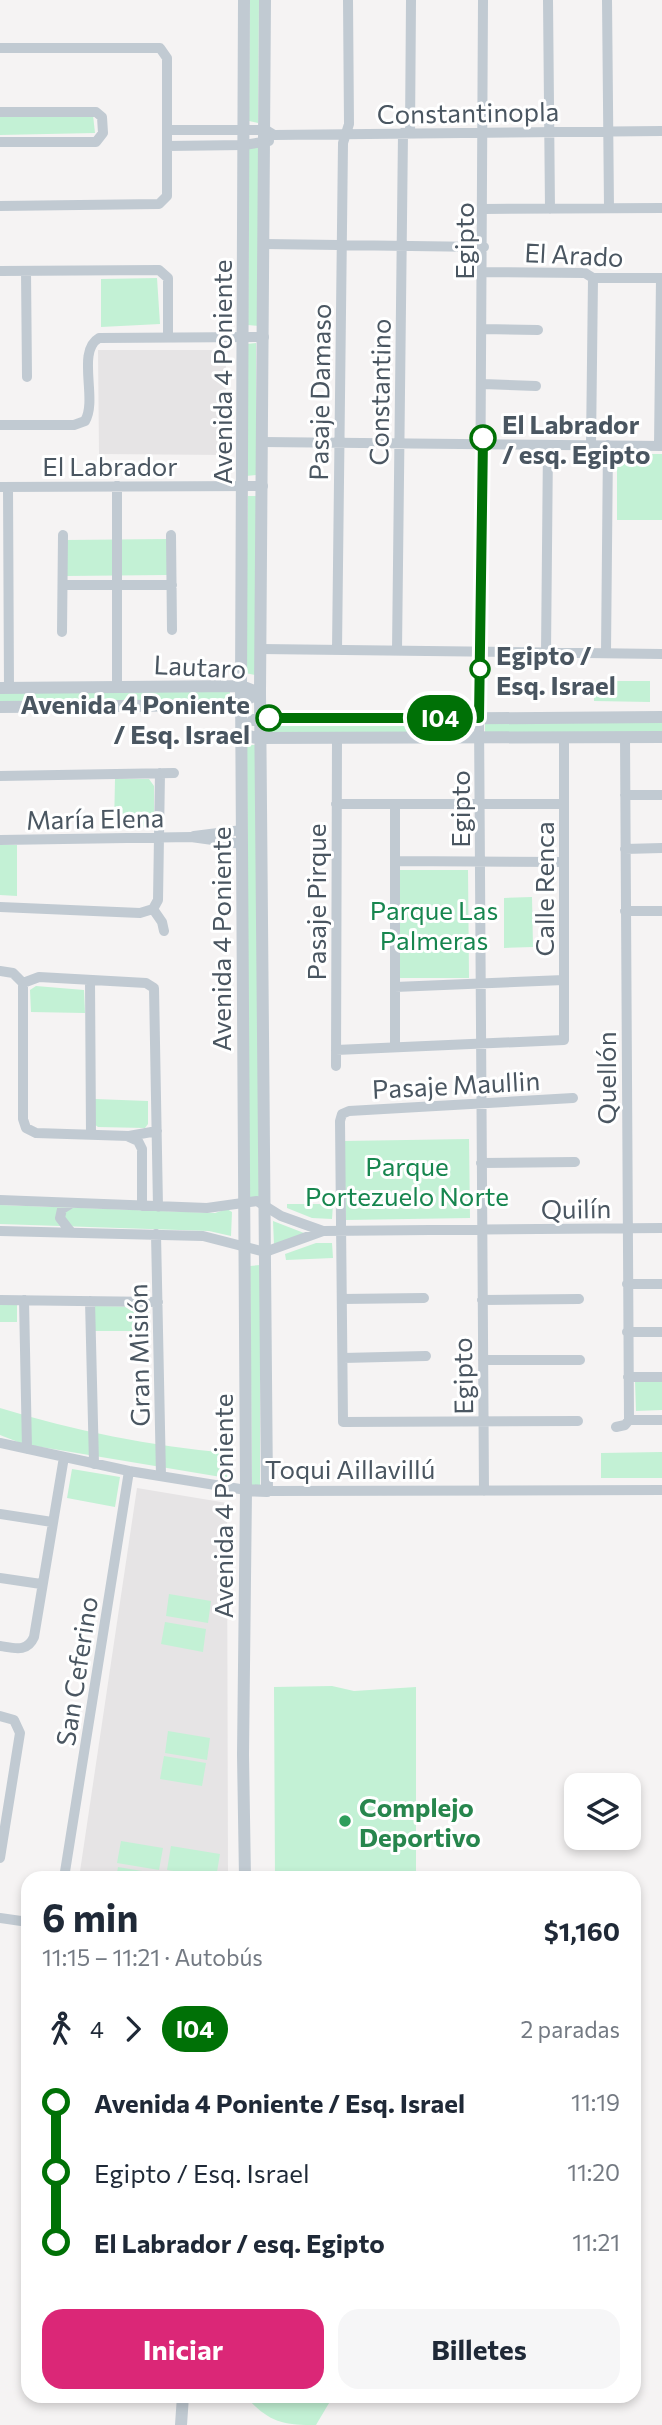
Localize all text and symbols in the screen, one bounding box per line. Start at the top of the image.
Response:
street label: Constantinopla [376,95,560,129]
street label: Egipto [448,202,479,280]
street label: El Arado [524,236,624,272]
street label: Avenida 4 Poniente [206,259,237,485]
street label: Pasaje Damaso [302,303,336,481]
street label: Constantino [362,318,396,466]
place label: El Labrador / esq. Egipto [502,408,650,469]
marker: El Labrador / esq. Egipto [470,425,496,451]
street label: El Labrador [42,450,178,481]
place label: Egipto / Esq. Israel [496,639,616,700]
street label: Lautaro [153,648,247,684]
marker: Egipto / Esq. Israel [470,659,490,679]
place label: Avenida 4 Poniente / Esq. Israel [21,688,250,749]
line badge: I04 [400,695,480,741]
text: I04 [421,703,459,732]
marker: Avenida 4 Poniente / Esq. Israel [256,705,282,731]
street label: Egipto [444,770,475,848]
street label: María Elena [26,801,164,835]
street label: Calle Renca [528,822,559,956]
street label: Pasaje Pirque [300,823,331,981]
street label: Avenida 4 Poniente [205,826,236,1052]
park label: Parque Las Palmeras [370,894,498,955]
street label: Quellón [590,1031,621,1125]
street label: Pasaje Maullin [371,1064,541,1104]
park label: Parque Portezuelo Norte [305,1150,509,1211]
street label: Quilín [540,1192,612,1224]
street label: Gran Misión [121,1283,155,1427]
street label: Egipto [446,1337,478,1415]
street label: Avenida 4 Poniente [207,1393,238,1619]
street label: Toqui Aillavillú [265,1453,435,1484]
street label: San Ceferino [49,1594,103,1748]
map controls [564,1773,641,1850]
button: layers [564,1773,641,1850]
place label: Complejo Deportivo [359,1791,481,1852]
marker: Complejo Deportivo [337,1813,353,1829]
text: 6 min [42,1893,138,1940]
text: $1,160 [544,1915,620,1946]
text: 11:15 – 11:21 · Autobús [42,1943,263,1971]
icon: walk [42,2010,80,2048]
icon: forward [114,2010,152,2048]
text: I04 [176,2014,214,2043]
text: 4 [90,2015,104,2043]
text: 2 paradas [520,2015,620,2043]
text: Avenida 4 Poniente / Esq. Israel [94,2087,465,2118]
text: 11:19 [571,2088,620,2116]
text: Egipto / Esq. Israel [94,2157,310,2188]
text: 11:20 [567,2158,620,2186]
text: El Labrador / esq. Egipto [94,2227,385,2258]
text: 11:21 [572,2228,620,2256]
button: Iniciar [42,2309,324,2389]
button: Billetes [338,2309,620,2389]

